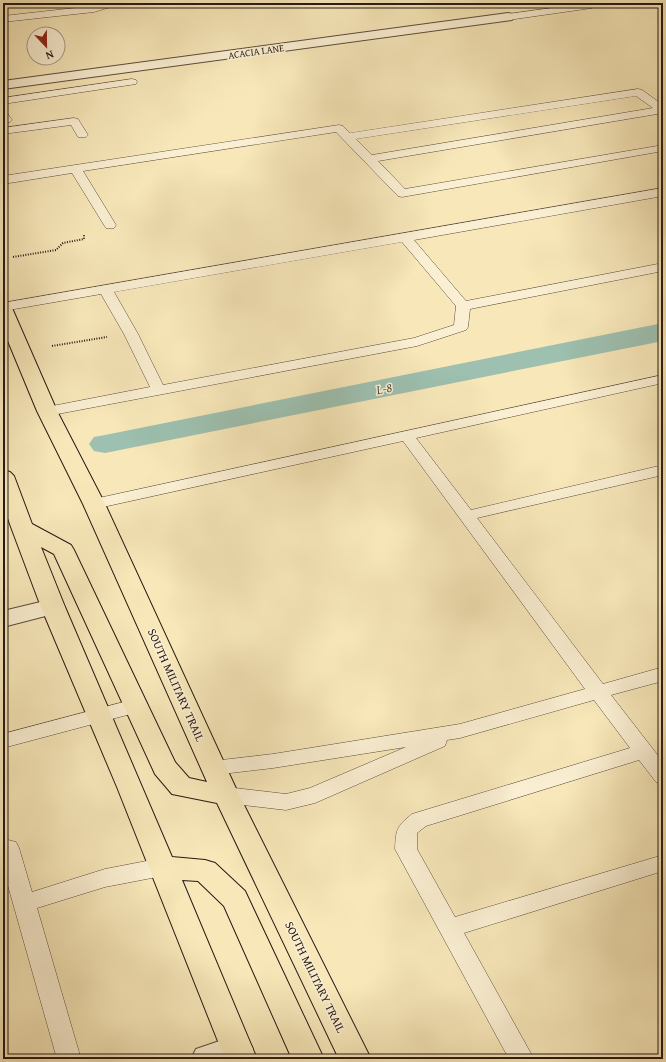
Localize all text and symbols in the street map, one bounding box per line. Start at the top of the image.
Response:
north arrow [26,26,66,66]
street label: ACACIA LANE [227,40,285,63]
text: N [43,46,56,64]
water label: L-8 [374,378,394,399]
street label: SOUTH MILITARY TRAIL [144,626,209,744]
street label: SOUTH MILITARY TRAIL [281,918,350,1035]

